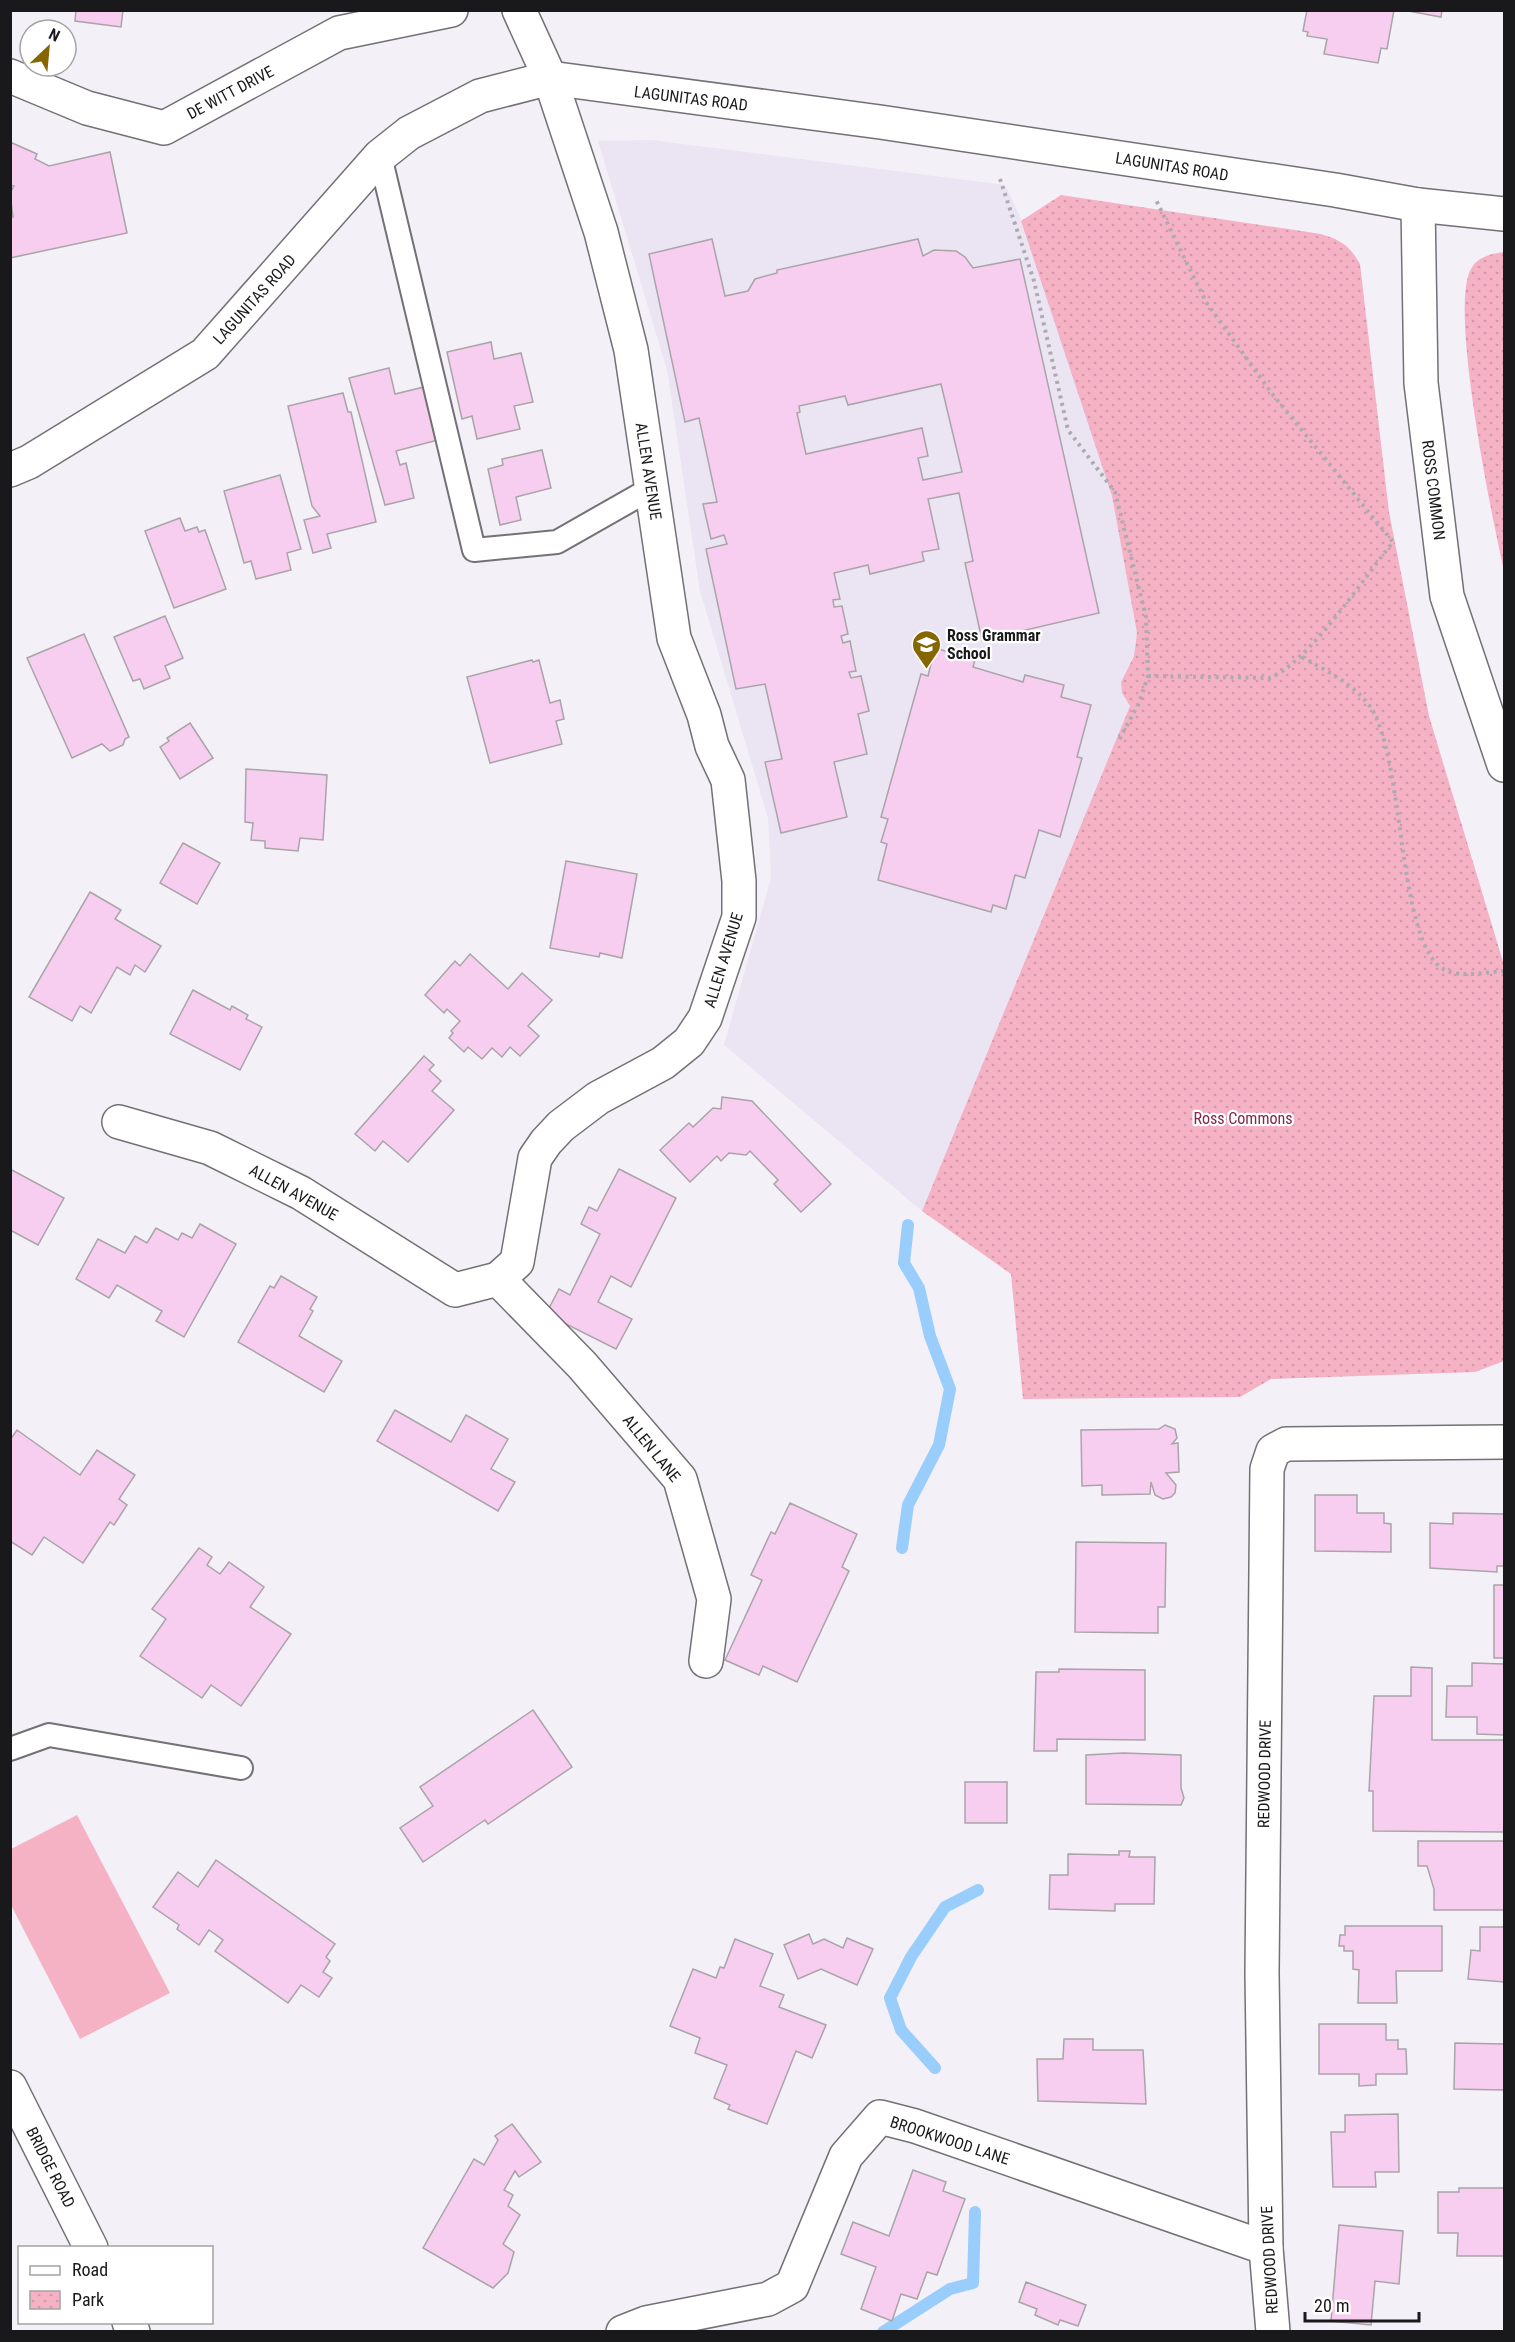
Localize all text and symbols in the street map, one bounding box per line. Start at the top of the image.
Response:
north arrow [18,18,78,78]
text: N [46,24,63,46]
street label: DE WITT DRIVE [184,62,277,123]
street label: LAGUNITAS ROAD [633,82,749,115]
street label: LAGUNITAS ROAD [1114,148,1230,185]
street label: LAGUNITAS ROAD [209,251,300,348]
street label: ALLEN AVENUE [631,421,666,521]
street label: ROSS COMMON [1418,439,1449,541]
place label: Ross Grammar School [947,626,1041,663]
school or university icon: Ross Grammar School [910,628,942,670]
street label: ALLEN AVENUE [700,910,747,1010]
park label: Ross Commons [1193,1109,1293,1128]
street label: ALLEN AVENUE [246,1160,341,1225]
street label: ALLEN LANE [619,1411,684,1486]
street label: REDWOOD DRIVE [1254,1720,1275,1828]
street label: BROOKWOOD LANE [888,2112,1012,2169]
street label: BRIDGE ROAD [22,2124,79,2211]
street label: REDWOOD DRIVE [1257,2205,1282,2315]
legend [18,2246,213,2324]
text: Road [72,2259,108,2280]
scale bar [1305,2285,1419,2323]
text: Park [72,2289,104,2310]
text: 20 m [1314,2295,1349,2316]

